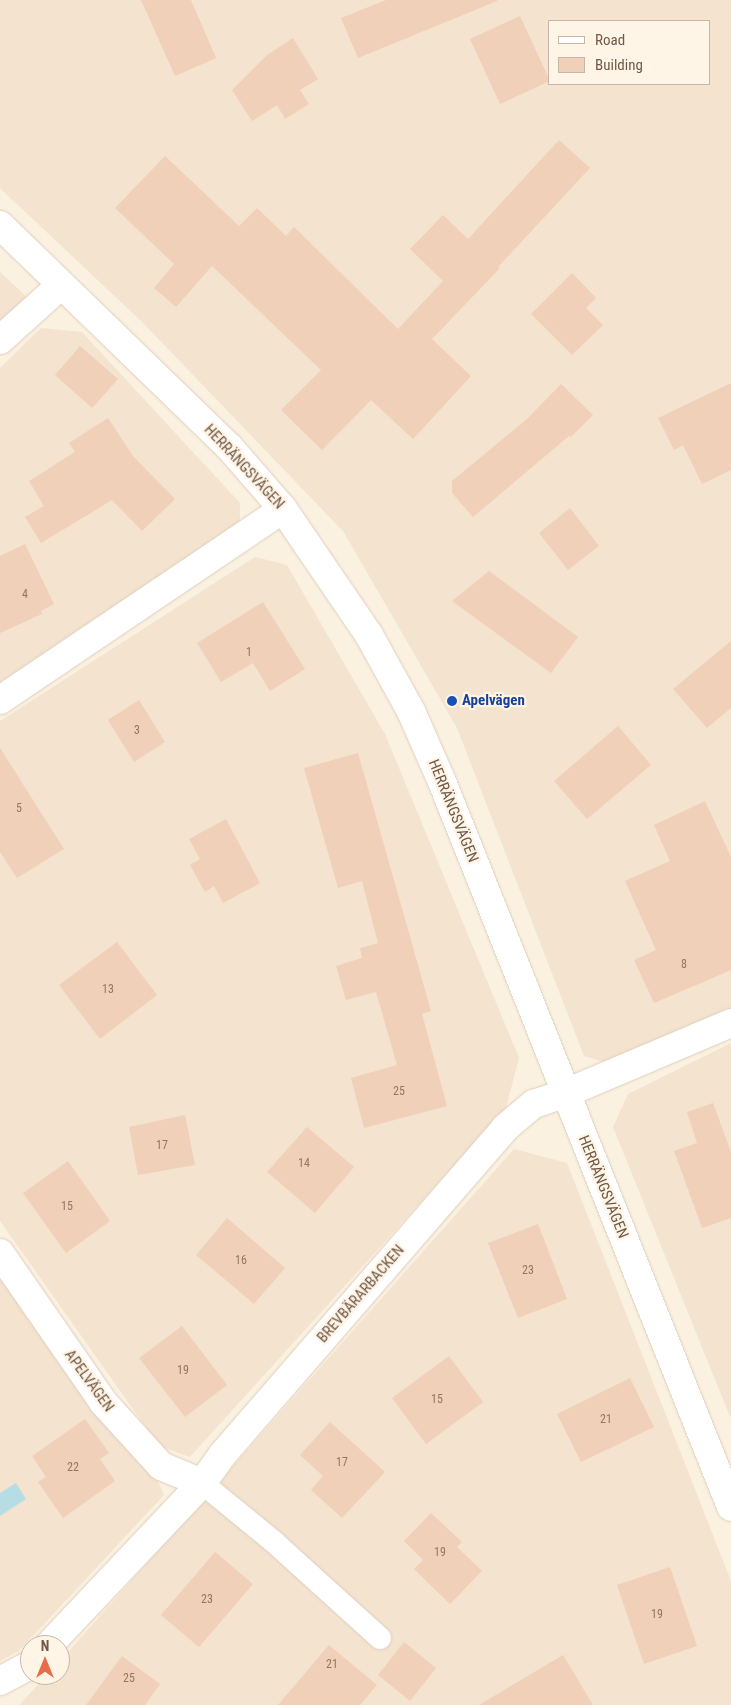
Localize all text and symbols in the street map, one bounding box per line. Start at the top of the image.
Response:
legend [548,20,711,85]
text: Road [595,31,625,49]
text: Building [595,56,643,74]
street label: HERRÄNGSVÄGEN [200,421,288,513]
house number: 4 [22,588,28,602]
house number: 1 [246,646,252,660]
place label: Apelvägen [462,692,525,710]
marker: Apelvägen [446,695,458,707]
house number: 3 [134,724,140,738]
street label: HERRÄNGSVÄGEN [424,757,482,865]
house number: 5 [16,802,22,816]
house number: 8 [681,958,687,972]
house number: 13 [102,983,114,997]
house number: 25 [393,1085,405,1099]
street label: HERRÄNGSVÄGEN [574,1133,632,1241]
house number: 17 [156,1139,168,1153]
house number: 14 [298,1157,310,1171]
house number: 15 [61,1200,73,1214]
street label: BREVBÄRARBACKEN [314,1241,408,1347]
house number: 16 [235,1254,247,1268]
house number: 23 [522,1264,534,1278]
street label: APELVÄGEN [60,1346,118,1416]
house number: 19 [177,1364,189,1378]
house number: 15 [431,1393,443,1407]
house number: 21 [600,1413,612,1427]
house number: 17 [336,1456,348,1470]
house number: 22 [67,1461,79,1475]
house number: 19 [434,1546,446,1560]
house number: 23 [201,1593,213,1607]
house number: 19 [651,1608,663,1622]
north arrow [20,1635,70,1685]
text: N [41,1638,49,1654]
house number: 21 [326,1658,338,1672]
house number: 25 [123,1672,135,1686]

